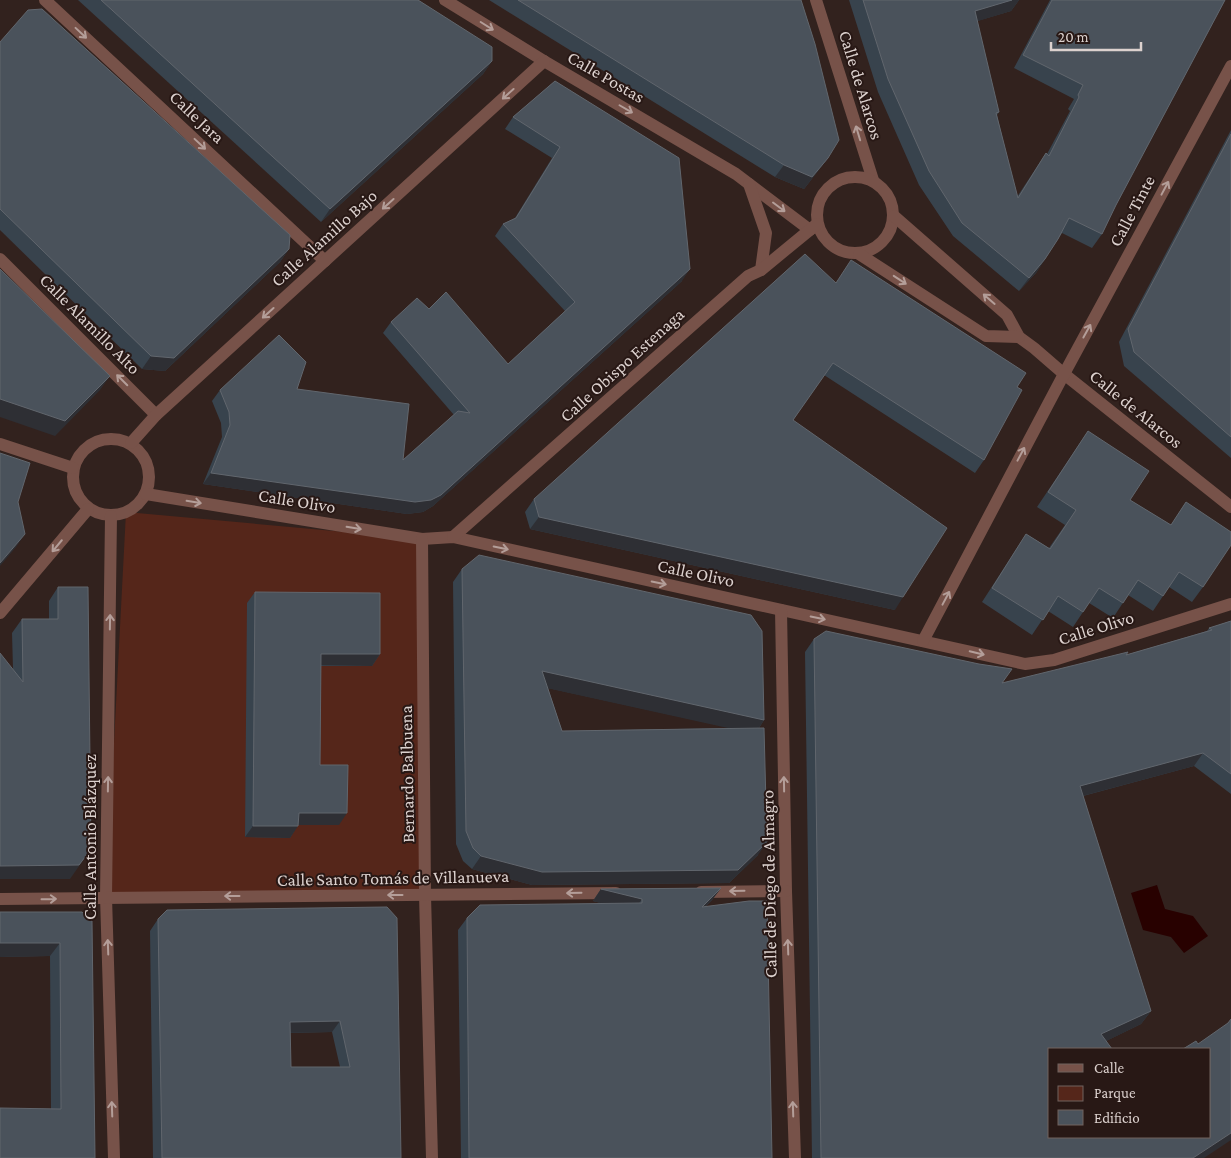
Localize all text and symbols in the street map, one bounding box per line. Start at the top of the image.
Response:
scale bar [1051,20,1141,52]
one-way arrow [479,21,493,31]
one-way arrow [74,27,87,39]
street label: Calle de Alarcos [835,28,887,142]
text: 20 m [1058,29,1089,45]
street label: Calle Postas [564,47,648,107]
street label: Calle Jara [165,87,229,147]
one-way arrow [502,88,515,100]
one-way arrow [618,105,632,115]
one-way arrow [853,126,863,142]
one-way arrow [193,138,206,150]
street label: Calle Tinte [1105,172,1159,250]
one-way arrow [1161,181,1170,196]
street label: Calle Alamillo Bajo [267,185,382,291]
one-way arrow [381,198,394,209]
one-way arrow [772,202,785,213]
street label: Calle Alamillo Alto [36,270,144,378]
one-way arrow [892,275,906,285]
one-way arrow [983,294,996,305]
street label: Calle Obispo Estenaga [556,304,688,426]
one-way arrow [261,307,274,319]
one-way arrow [1083,324,1093,338]
street label: Calle de Alarcos [1086,366,1186,452]
one-way arrow [115,374,128,386]
one-way arrow [1016,447,1026,462]
street label: Calle Olivo [257,485,337,517]
one-way arrow [186,497,202,507]
one-way arrow [346,524,362,534]
one-way arrow [51,539,63,552]
one-way arrow [492,544,508,553]
street label: Calle Olivo [656,555,736,591]
one-way arrow [651,579,667,588]
one-way arrow [942,591,951,606]
street label: Calle Olivo [1056,607,1136,649]
one-way arrow [105,614,115,630]
one-way arrow [810,614,826,623]
one-way arrow [968,649,984,658]
street label: Bernardo Balbuena [396,705,418,843]
street label: Calle Antonio Blázquez [80,754,100,920]
one-way arrow [103,777,113,793]
one-way arrow [779,777,789,793]
street label: Calle de Diego de Almagro [757,790,781,978]
street label: Calle Santo Tomás de Villanueva [277,866,509,890]
one-way arrow [729,886,746,896]
one-way arrow [567,888,583,898]
one-way arrow [387,890,403,900]
one-way arrow [224,892,240,901]
one-way arrow [40,894,56,903]
one-way arrow [103,939,112,955]
one-way arrow [783,939,792,955]
legend [1048,1048,1211,1138]
text: Calle [1094,1060,1125,1076]
text: Parque [1094,1085,1136,1102]
one-way arrow [108,1102,117,1118]
one-way arrow [788,1102,798,1118]
text: Edificio [1094,1110,1140,1126]

